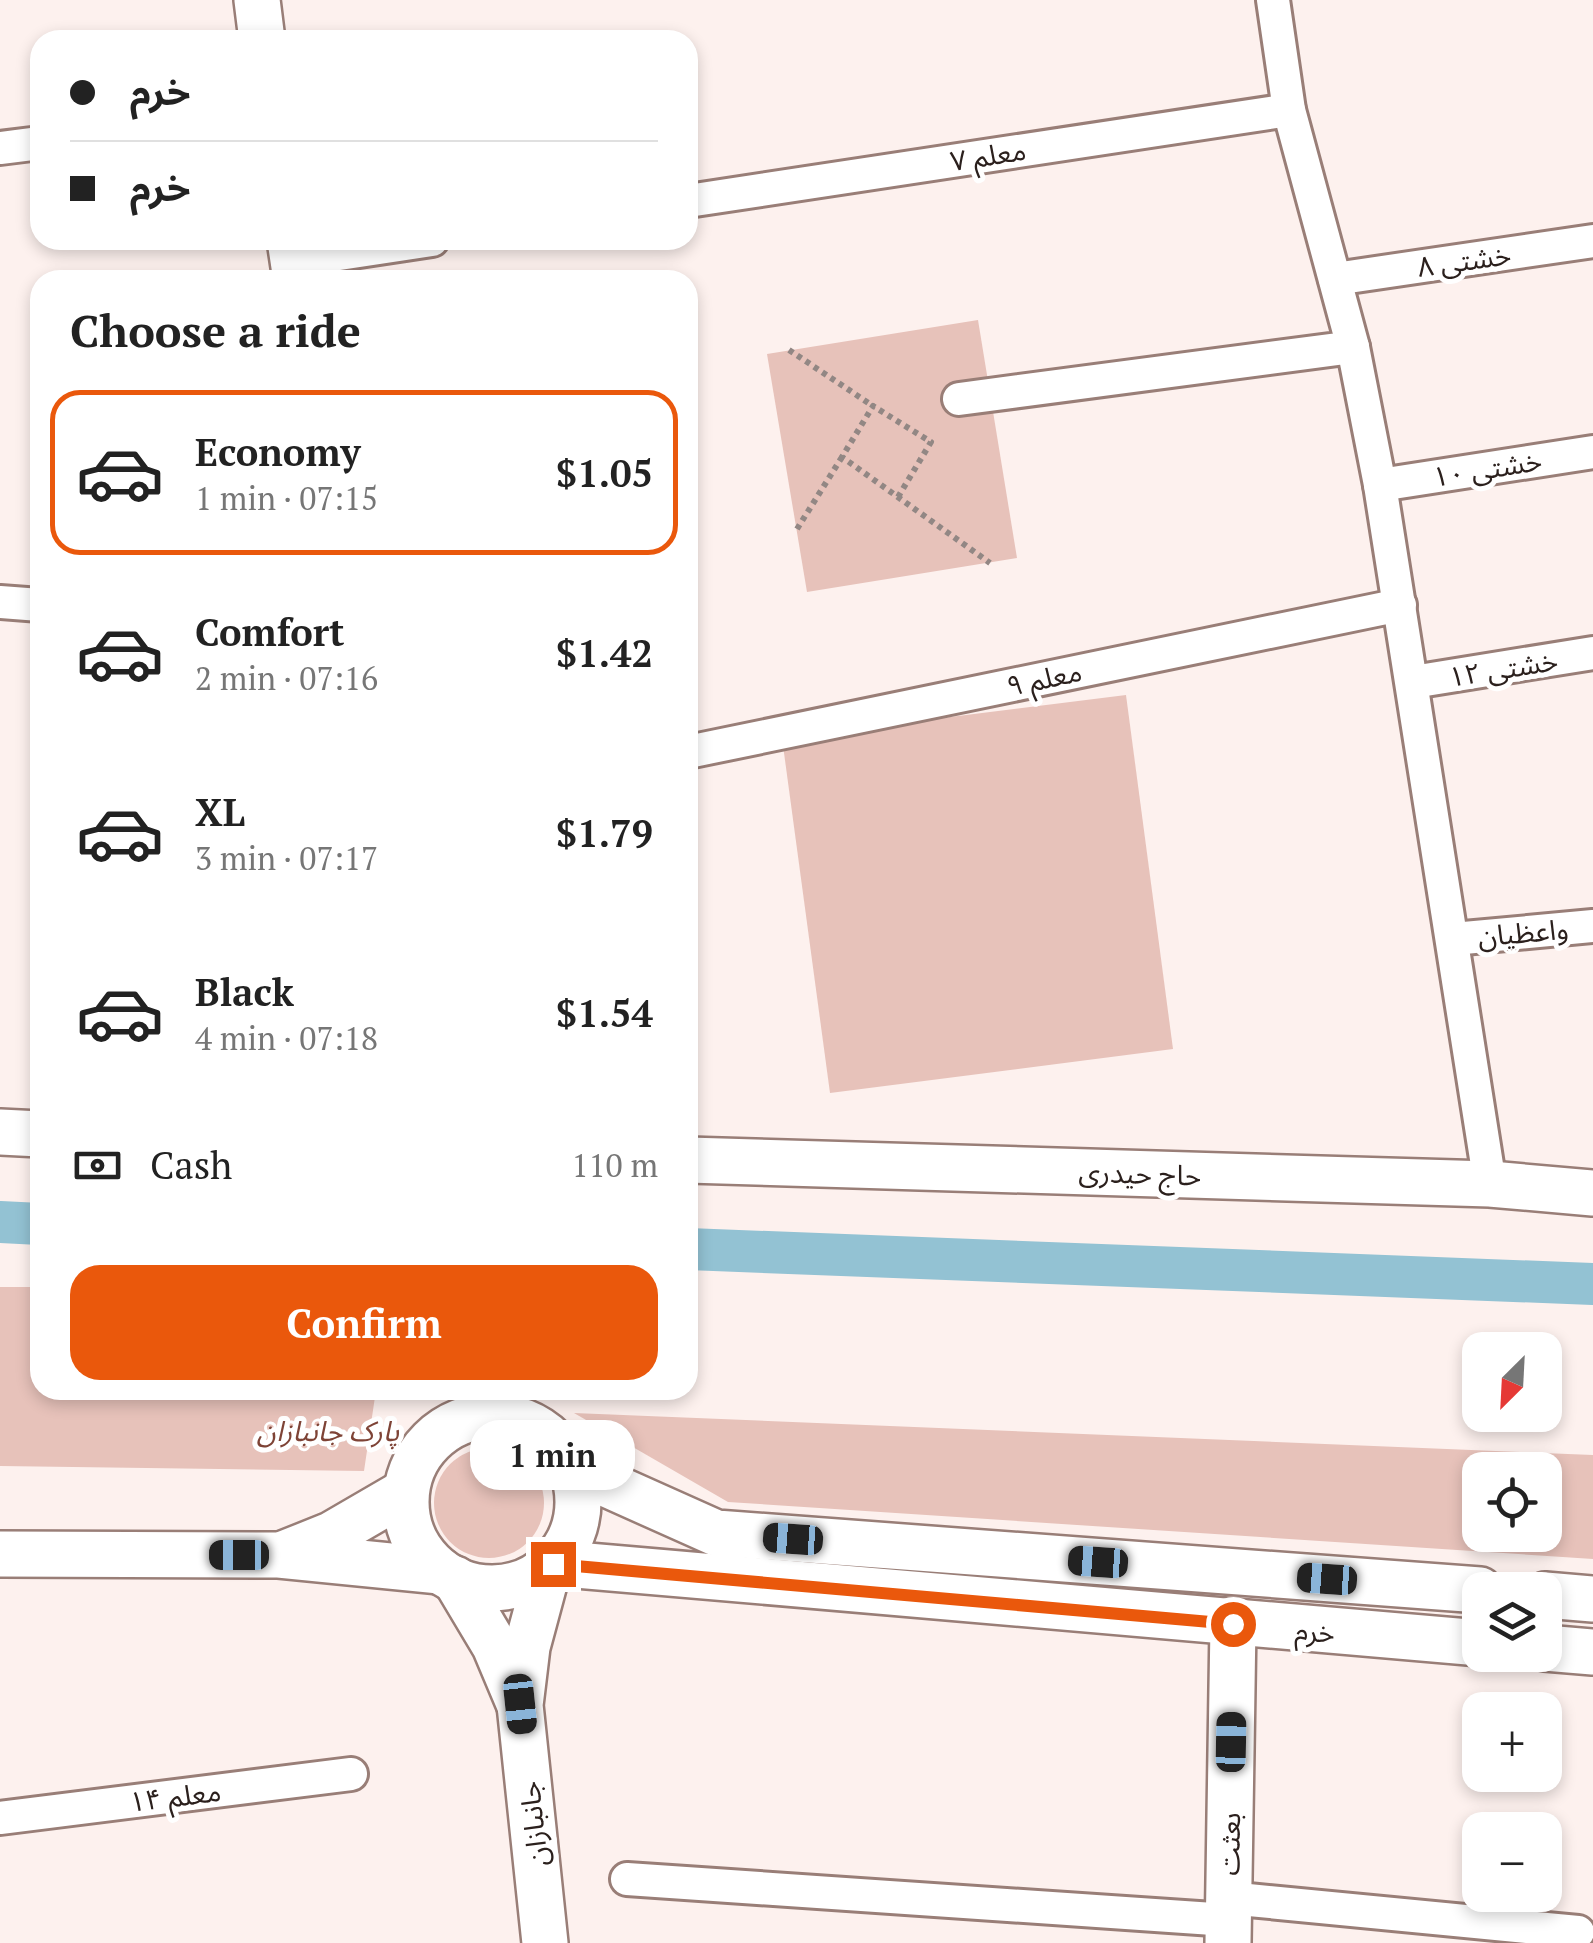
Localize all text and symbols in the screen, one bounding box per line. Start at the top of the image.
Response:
text: خرم [130,66,190,116]
street label: معلم ۷ [947,131,1029,183]
text: خرم [130,162,190,212]
street label: خشتی ۸ [1415,235,1513,285]
text: Choose a ride [70,300,361,360]
text: Economy [195,427,361,477]
icon: car [75,428,165,518]
street label: خشتی ۱۰ [1430,441,1544,495]
text: $1.05 [556,448,653,498]
text: 1 min · 07:15 [195,477,378,519]
text: Comfort [195,607,344,657]
icon: car [75,608,165,698]
text: $1.42 [556,628,653,678]
street label: خشتی ۱۲ [1446,641,1560,695]
street label: معلم ۹ [1003,652,1086,708]
text: 2 min · 07:16 [195,657,378,699]
text: XL [195,787,245,837]
icon: car [75,788,165,878]
text: $1.79 [556,808,653,858]
text: 3 min · 07:17 [195,837,378,879]
street label: واعظیان [1476,910,1570,954]
text: Black [195,967,294,1017]
icon: car [75,968,165,1058]
text: $1.54 [556,988,653,1038]
text: 4 min · 07:18 [195,1017,378,1059]
icon: cash [70,1138,125,1193]
text: Cash [150,1140,232,1190]
text: 110 m [571,1144,658,1186]
street label: حاج حیدری [1078,1152,1202,1197]
button: Confirm [70,1265,658,1380]
north arrow [1462,1332,1562,1432]
map controls [1462,1332,1562,1912]
park label: پارک جانبازان [257,1412,400,1450]
callout: 1 min [470,1419,636,1489]
text: 1 min [509,1434,596,1476]
button: locate [1462,1452,1562,1552]
car [762,1522,824,1556]
car [209,1540,269,1570]
route end [531,1542,576,1587]
car [1067,1545,1129,1579]
car [1296,1562,1358,1596]
button: layers [1462,1572,1562,1672]
route start [1211,1602,1256,1647]
street label: خرم [1294,1611,1336,1654]
car [502,1673,538,1735]
button: + [1462,1692,1562,1792]
car [1215,1712,1247,1772]
street label: معلم ۱۴ [127,1772,224,1824]
street label: جانبازان [510,1780,556,1868]
street label: بعثت [1210,1812,1248,1876]
button: − [1462,1812,1562,1912]

